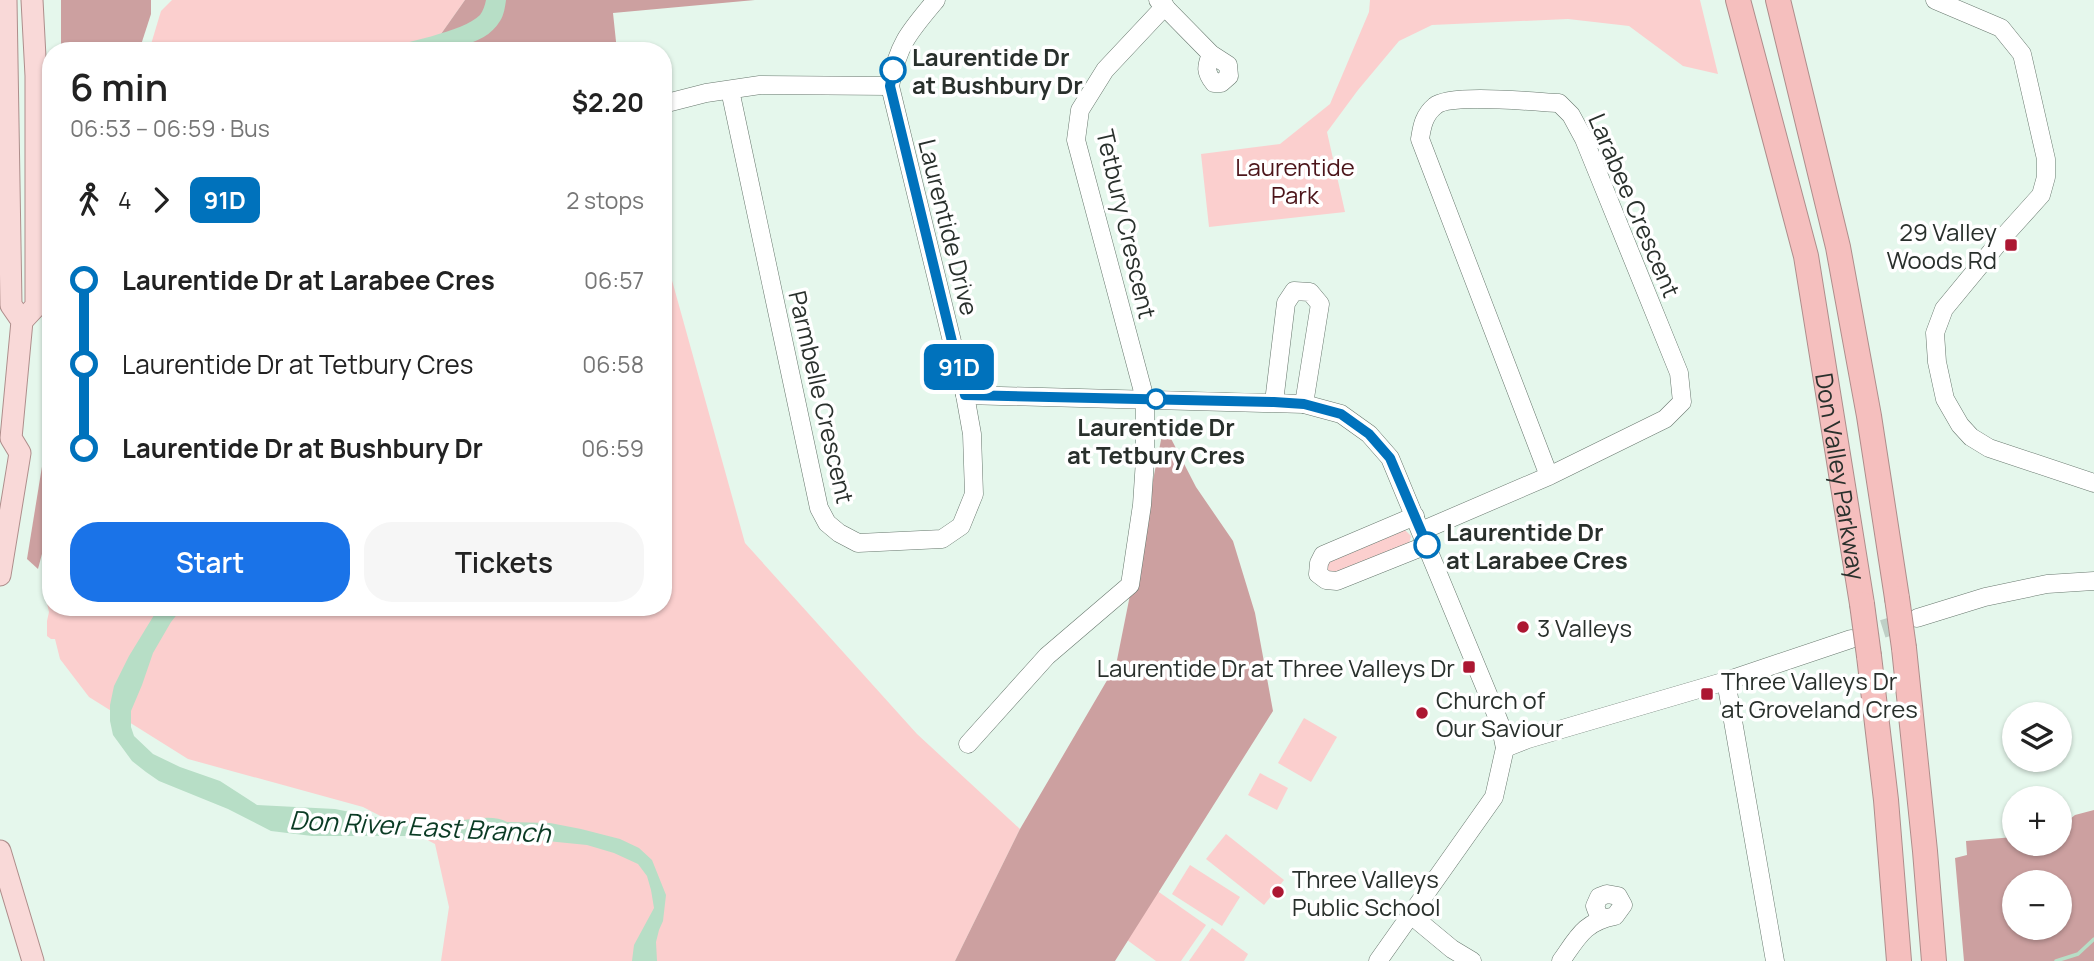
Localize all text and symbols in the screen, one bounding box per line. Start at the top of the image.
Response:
place label: Laurentide Dr at Bushbury Dr [912,40,1083,101]
marker: Laurentide Dr at Bushbury Dr [880,57,906,83]
text: 6 min [70,60,168,112]
text: $2.20 [572,84,644,120]
street label: Larabee Crescent [1581,108,1689,302]
text: 06:53 – 06:59 · Bus [70,112,270,144]
street label: Tetbury Crescent [1089,126,1165,322]
street label: Laurentide Drive [911,135,987,319]
park label: Laurentide Park [1235,150,1355,211]
icon: walk [70,181,108,219]
icon: forward [142,181,180,219]
text: 91D [204,183,246,216]
text: 4 [118,184,132,216]
text: 2 stops [566,184,644,216]
place label: 29 Valley Woods Rd [1887,215,1997,276]
marker: 29 Valley Woods Rd [2003,237,2019,253]
text: Laurentide Dr at Larabee Cres [122,262,495,298]
text: 06:57 [584,264,644,296]
street label: Parmbelle Crescent [781,287,863,507]
line badge: 91D [919,344,999,390]
text: Laurentide Dr at Tetbury Cres [122,346,473,382]
text: 06:58 [582,348,644,380]
text: 91D [938,350,980,383]
street label: Don Valley Parkway [1809,370,1874,583]
marker: Laurentide Dr at Tetbury Cres [1146,389,1166,409]
place label: Laurentide Dr at Tetbury Cres [1067,410,1245,471]
text: Laurentide Dr at Bushbury Dr [122,430,483,466]
text: 06:59 [581,432,644,464]
place label: Laurentide Dr at Larabee Cres [1446,515,1628,576]
button: Start [70,522,350,602]
button: Tickets [364,522,644,602]
marker: Laurentide Dr at Larabee Cres [1414,532,1440,558]
place label: 3 Valleys [1537,611,1632,644]
marker: 3 Valleys [1515,619,1531,635]
place label: Laurentide Dr at Three Valleys Dr [1097,651,1455,684]
marker: Laurentide Dr at Three Valleys Dr [1461,659,1477,675]
place label: Three Valleys Dr at Groveland Cres [1721,664,1918,725]
place label: Church of Our Saviour [1436,683,1564,744]
marker: Three Valleys Dr at Groveland Cres [1699,686,1715,702]
map controls [2002,702,2072,940]
button: layers [2002,702,2072,772]
marker: Church of Our Saviour [1414,705,1430,721]
button: + [2002,786,2072,856]
water label: Don River East Branch [289,801,553,851]
place label: Three Valleys Public School [1292,862,1441,923]
button: − [2002,870,2072,940]
marker: Three Valleys Public School [1270,884,1286,900]

